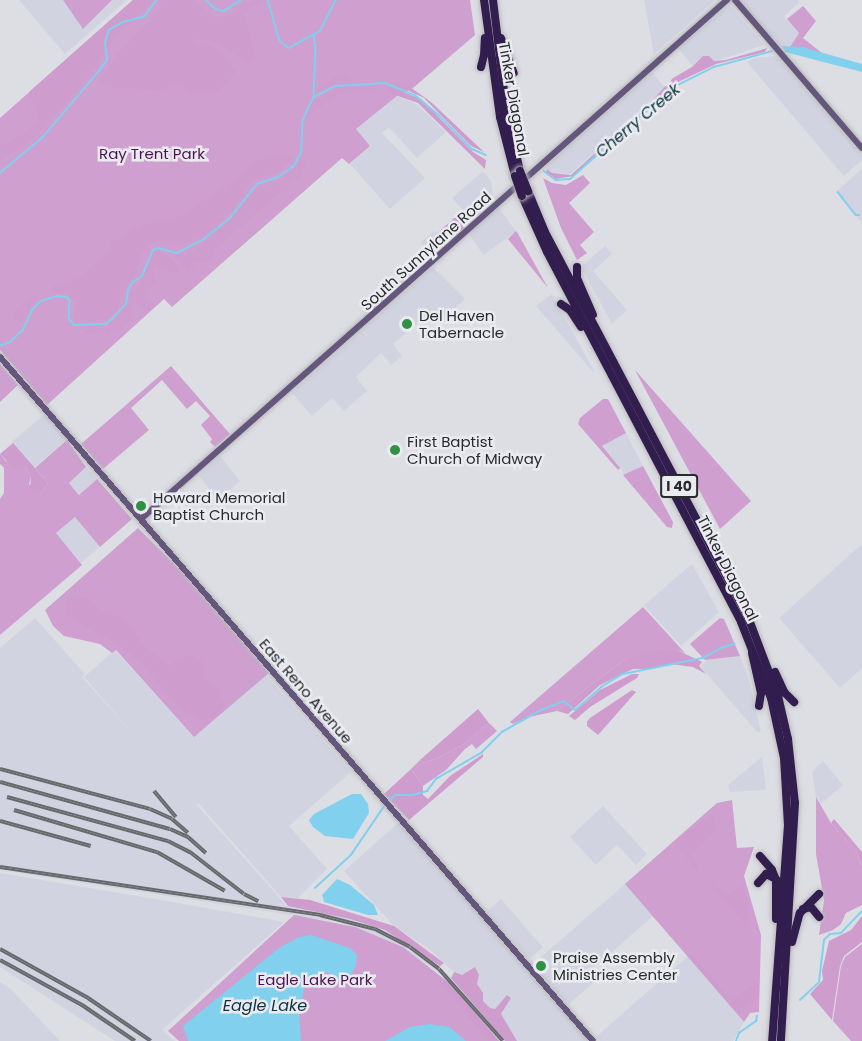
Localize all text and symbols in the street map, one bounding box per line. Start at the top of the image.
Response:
street label: Tinker Diagonal [495,40,533,158]
water label: Cherry Creek [592,80,684,162]
park label: Ray Trent Park [99,145,205,163]
street label: South Sunnylane Road [357,188,495,314]
place label: Del Haven Tabernacle [419,306,504,341]
marker: Del Haven Tabernacle [400,317,414,331]
place label: First Baptist Church of Midway [407,432,542,467]
marker: First Baptist Church of Midway [388,443,402,457]
road number: I 40 [660,475,698,497]
place label: Howard Memorial Baptist Church [153,488,286,523]
marker: Howard Memorial Baptist Church [134,499,148,513]
street label: Tinker Diagonal [694,512,762,624]
street label: East Reno Avenue [256,635,356,747]
place label: Praise Assembly Ministries Center [553,948,677,983]
marker: Praise Assembly Ministries Center [534,959,548,973]
park label: Eagle Lake Park [258,971,372,989]
water label: Eagle Lake [223,996,307,1016]

